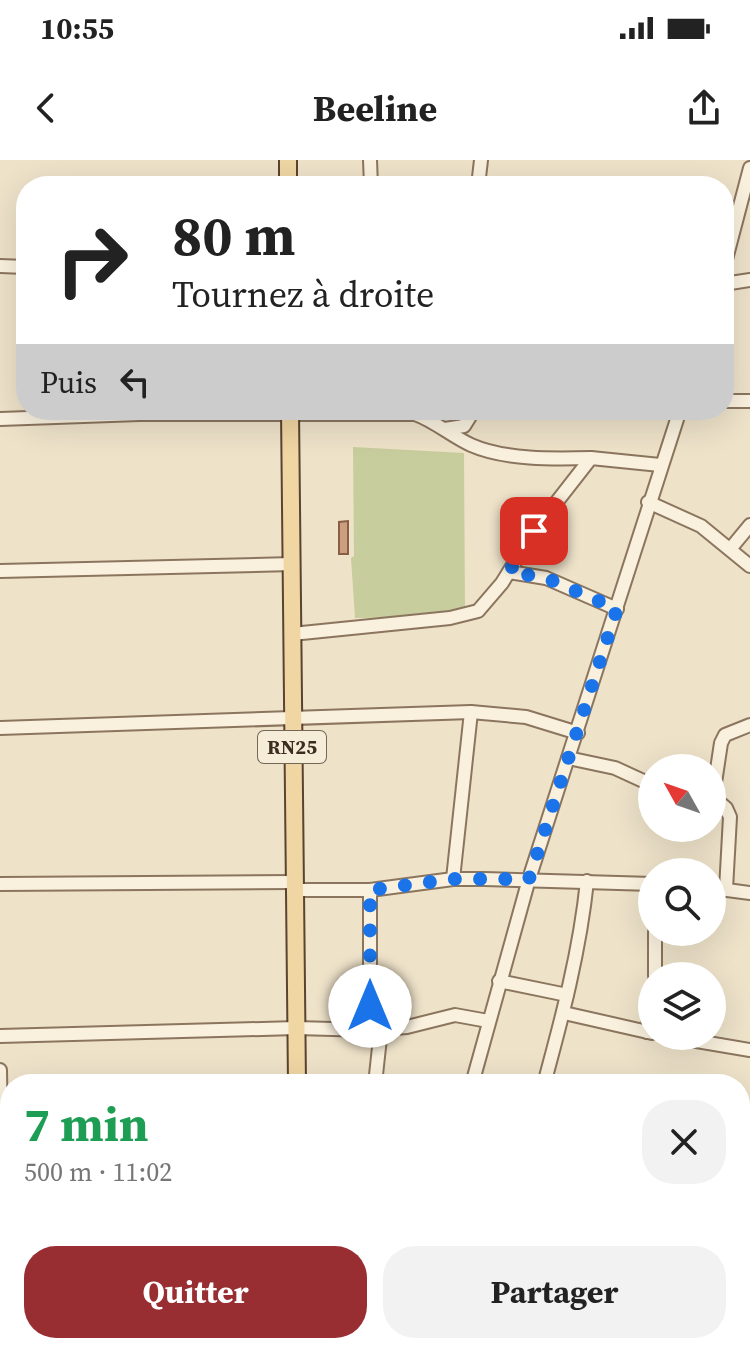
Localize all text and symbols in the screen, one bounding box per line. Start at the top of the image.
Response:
text: 10:55 [40,8,114,49]
text: Beeline [313,84,437,133]
icon: back [24,86,68,130]
icon: share [682,86,726,130]
text: 80 m [172,197,295,274]
icon: right [40,208,144,312]
text: Tournez à droite [172,270,434,319]
icon: left [113,360,157,404]
text: Puis [40,362,97,403]
pin [500,497,568,565]
icon: arrive [512,509,556,553]
road number: RN25 [258,731,326,763]
north arrow [638,754,726,842]
map controls [638,754,726,1050]
button: search [638,858,726,946]
button: layers [638,962,726,1050]
position arrow [328,964,412,1048]
text: 7 min [24,1091,149,1157]
button: close [642,1100,726,1184]
text: 500 m · 11:02 [24,1154,172,1190]
button: Quitter [24,1246,367,1338]
button: Partager [383,1246,726,1338]

